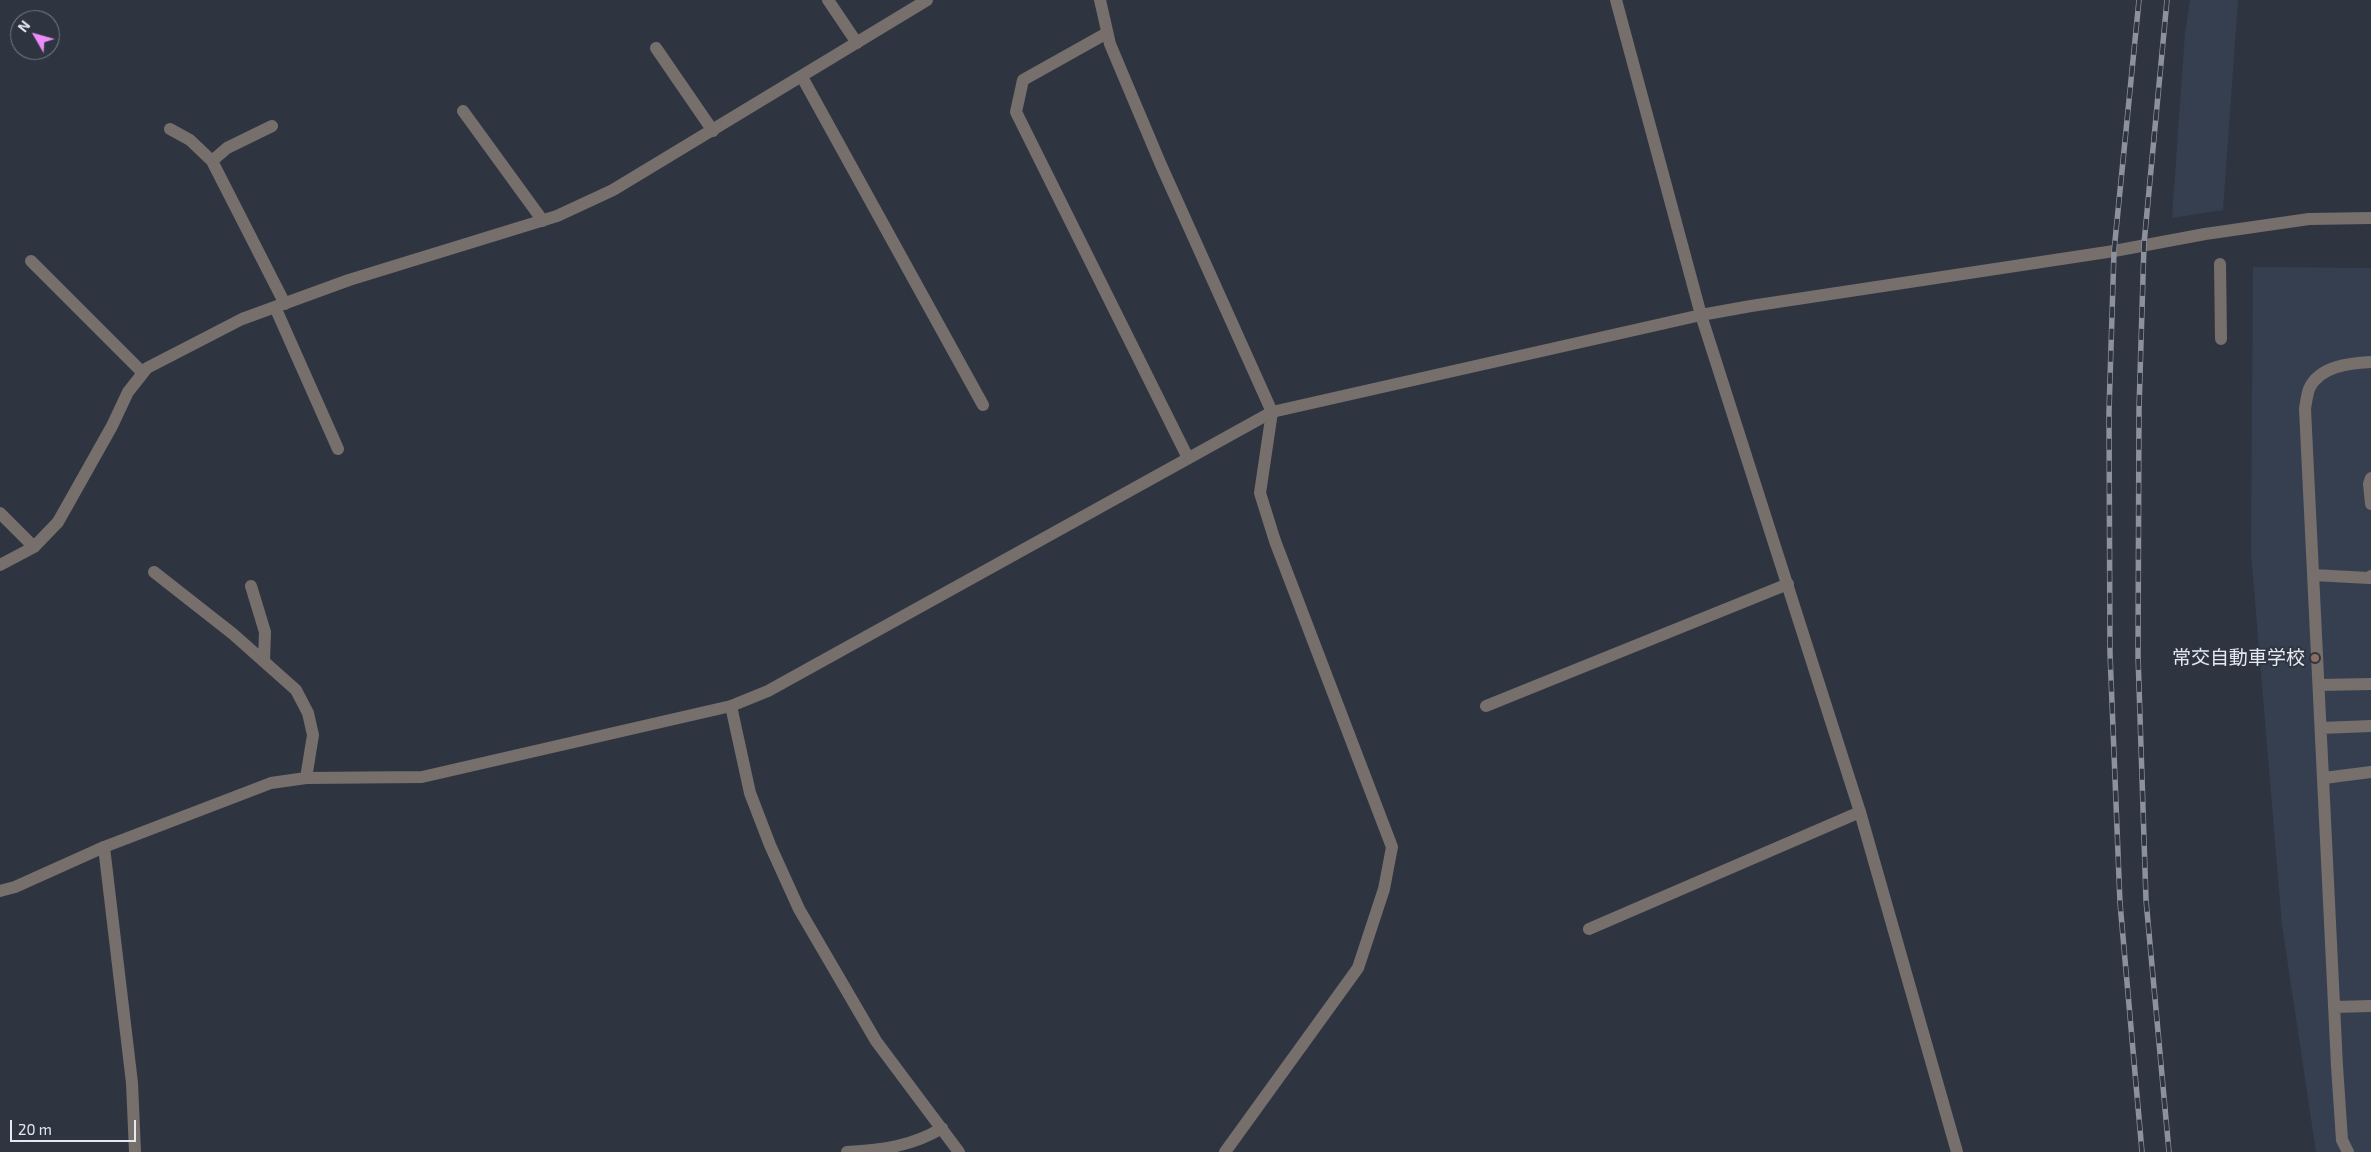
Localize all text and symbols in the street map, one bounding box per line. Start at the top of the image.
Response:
north arrow [10,10,60,60]
text: N [14,17,33,35]
place label: 常交自動車学校 [2172,647,2305,669]
marker: 常交自動車学校 [2309,652,2321,664]
scale bar [12,1110,139,1142]
text: 20 m [18,1120,52,1138]

